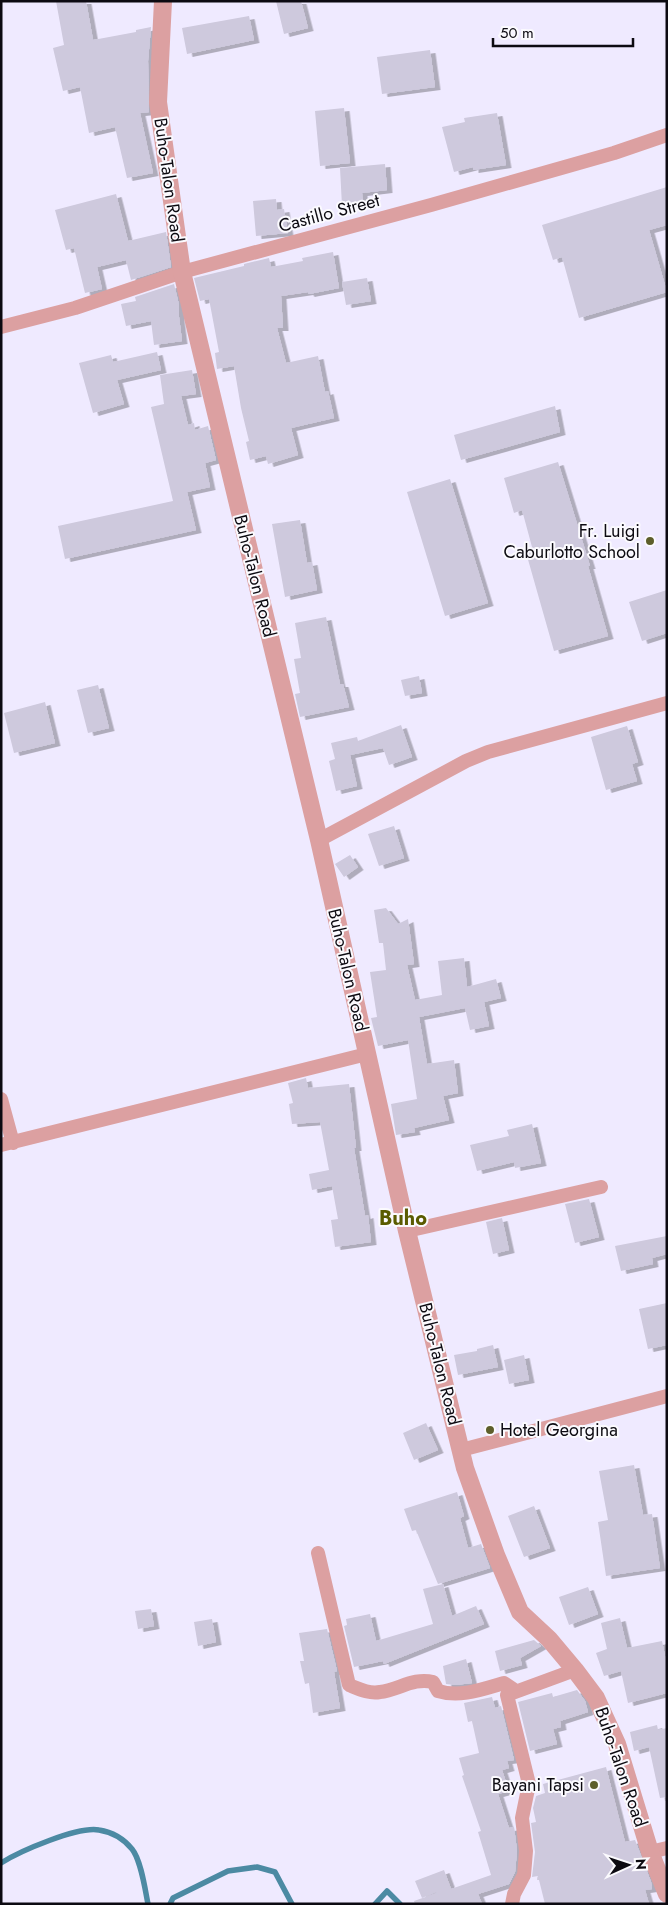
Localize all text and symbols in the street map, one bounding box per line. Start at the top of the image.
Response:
scale bar [493,15,633,47]
text: 50 m [500,22,534,44]
street label: Buho-Talon Road [147,116,191,244]
street label: Castillo Street [276,187,383,239]
street label: Buho-Talon Road [227,512,283,640]
place label: Fr. Luigi Caburlotto School [504,518,640,565]
marker: Fr. Luigi Caburlotto School [644,535,656,547]
street label: Buho-Talon Road [321,906,375,1034]
district label: Buho [379,1204,427,1233]
street label: Buho-Talon Road [412,1300,468,1428]
place label: Hotel Georgina [500,1417,618,1443]
marker: Hotel Georgina [484,1424,496,1436]
street label: Buho-Talon Road [588,1703,654,1831]
place label: Bayani Tapsi [492,1772,584,1798]
marker: Bayani Tapsi [588,1779,600,1791]
north arrow [603,1840,653,1890]
text: N [631,1858,651,1870]

